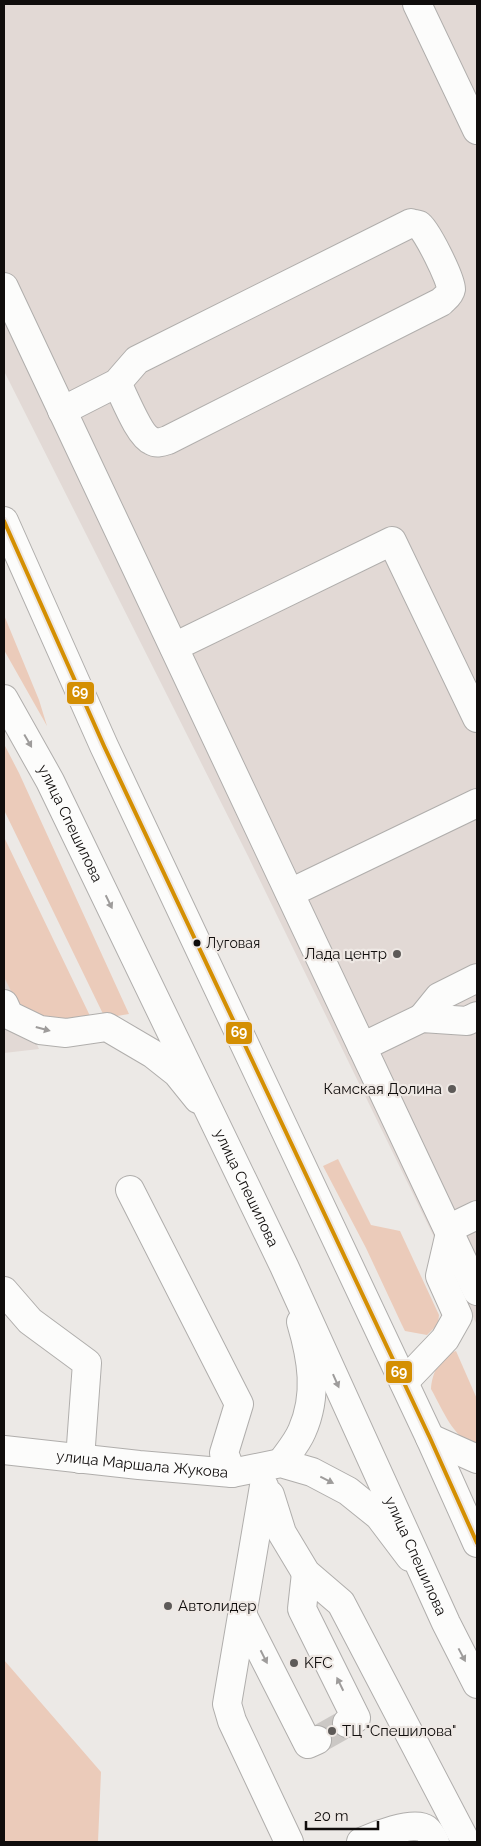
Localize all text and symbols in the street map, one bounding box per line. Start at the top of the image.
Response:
line badge: 69 [66,681,95,705]
text: 69 [72,684,88,700]
one-way arrow [23,734,32,748]
street label: улица Спешилова [34,762,106,885]
one-way arrow [105,895,113,909]
place label: Луговая [206,935,260,951]
marker: Луговая [192,938,202,948]
place label: Лада центр [305,945,387,963]
marker: Лада центр [391,948,403,960]
line badge: 69 [225,1021,253,1045]
text: 69 [231,1024,247,1040]
one-way arrow [35,1025,50,1033]
place label: Камская Долина [324,1080,442,1098]
marker: Камская Долина [446,1083,458,1095]
street label: улица Спешилова [210,1126,282,1250]
line badge: 69 [385,1360,413,1384]
text: 69 [391,1364,407,1380]
one-way arrow [332,1374,340,1388]
street label: улица Маршала Жукова [55,1447,229,1482]
one-way arrow [319,1476,334,1484]
street label: улица Спешилова [381,1494,450,1618]
place label: Автолидер [178,1597,256,1615]
marker: Автолидер [162,1600,174,1612]
one-way arrow [458,1648,466,1663]
one-way arrow [260,1650,268,1664]
place label: KFC [304,1654,333,1672]
marker: KFC [288,1657,300,1669]
one-way arrow [335,1677,343,1691]
place label: ТЦ "Спешилова" [342,1722,456,1740]
marker: ТЦ "Спешилова" [326,1725,338,1737]
scale bar [306,1798,378,1830]
text: 20 m [314,1807,349,1825]

